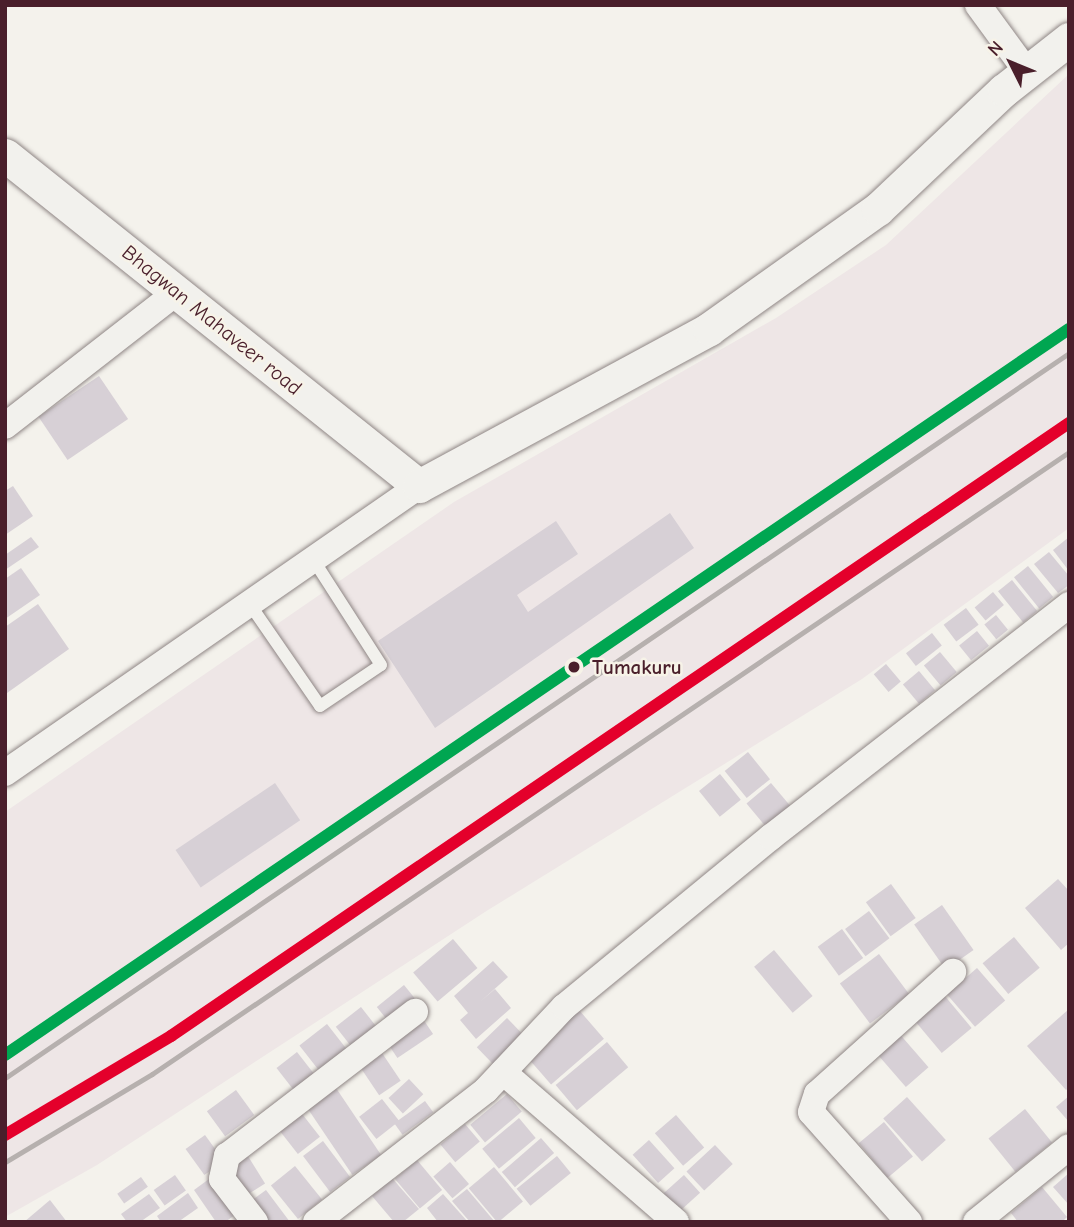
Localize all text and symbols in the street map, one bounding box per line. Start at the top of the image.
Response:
north arrow [976,28,1046,98]
text: N [983,37,1008,61]
street label: Bhagwan Mahaveer road [117,240,307,400]
place label: Tumakuru [592,654,682,680]
marker: Tumakuru [562,655,586,679]

